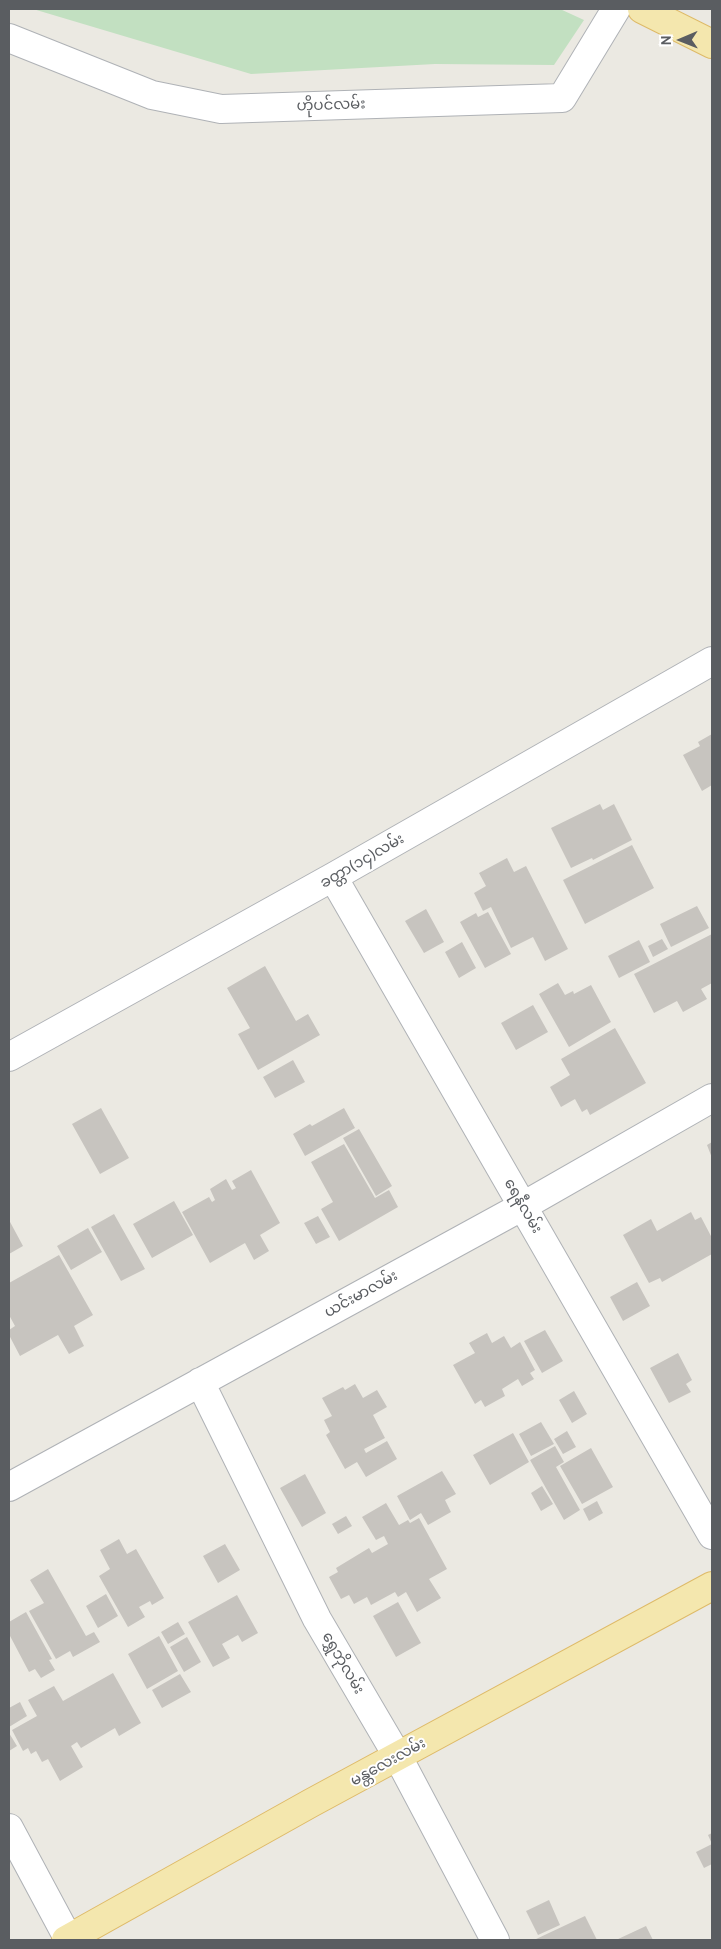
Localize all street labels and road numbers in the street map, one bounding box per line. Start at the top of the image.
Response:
street label: ဟိုပင်လမ်း [296,95,366,115]
street label: ခတ္တာ(၁၄)လမ်း [317,830,407,892]
street label: ရေနီလမ်း [500,1175,546,1237]
street label: ယင်းမာလမ်း [321,1266,401,1322]
street label: ရွှေဘိုလမ်း [318,1629,368,1697]
street label: မန္တလေးလမ်း [347,1734,429,1790]

